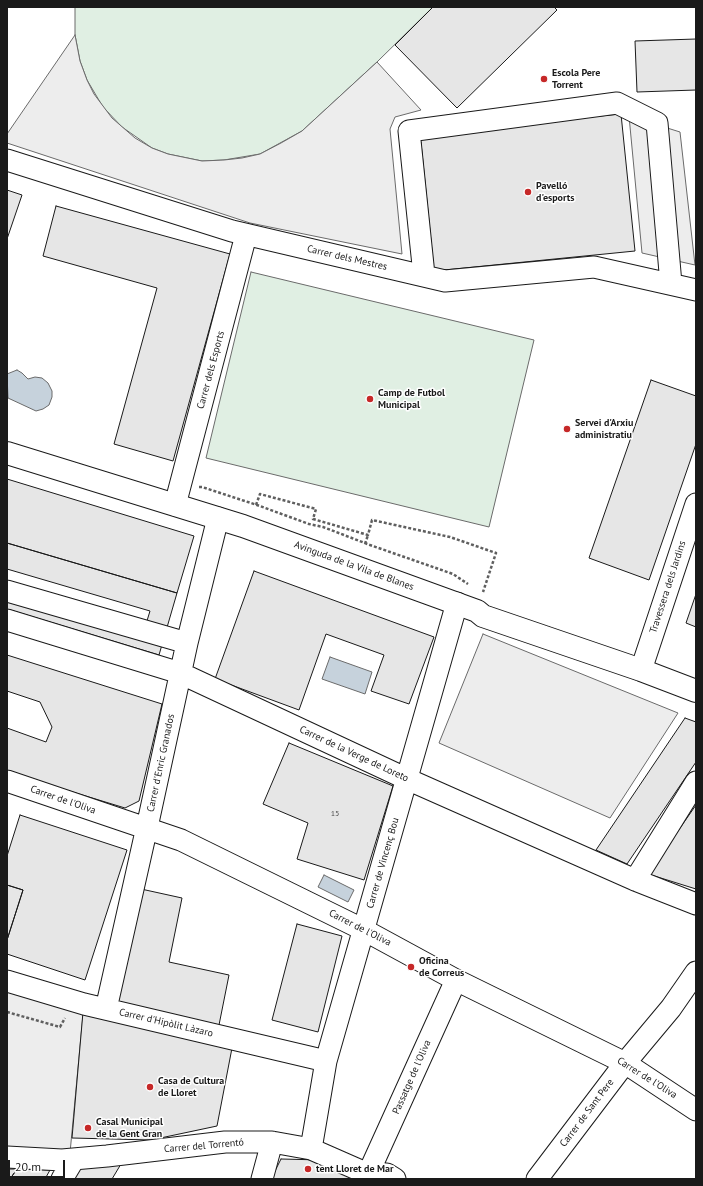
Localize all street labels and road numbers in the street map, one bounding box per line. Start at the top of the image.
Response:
street label: Carrer dels Mestres [306,243,388,273]
street label: Carrer dels Esports [195,330,227,410]
street label: Avinguda de la Vila de Blanes [293,539,415,593]
street label: Travessera dels Jardins [647,539,689,635]
street label: Carrer d'Enric Granados [145,713,177,813]
street label: Carrer de la Verge de Loreto [298,723,410,785]
street label: Carrer de l'Oliva [29,783,97,817]
street label: Carrer de Vincenç Bou [364,816,402,910]
street label: Carrer de l'Oliva [327,907,393,949]
street label: Carrer d'Hipòlit Làzaro [118,1006,214,1040]
street label: Passatge de l'Oliva [390,1038,434,1116]
street label: Carrer de l'Oliva [615,1055,679,1101]
street label: Carrer de Sant Pere [557,1077,617,1149]
street label: Carrer del Torrentó [164,1137,244,1155]

